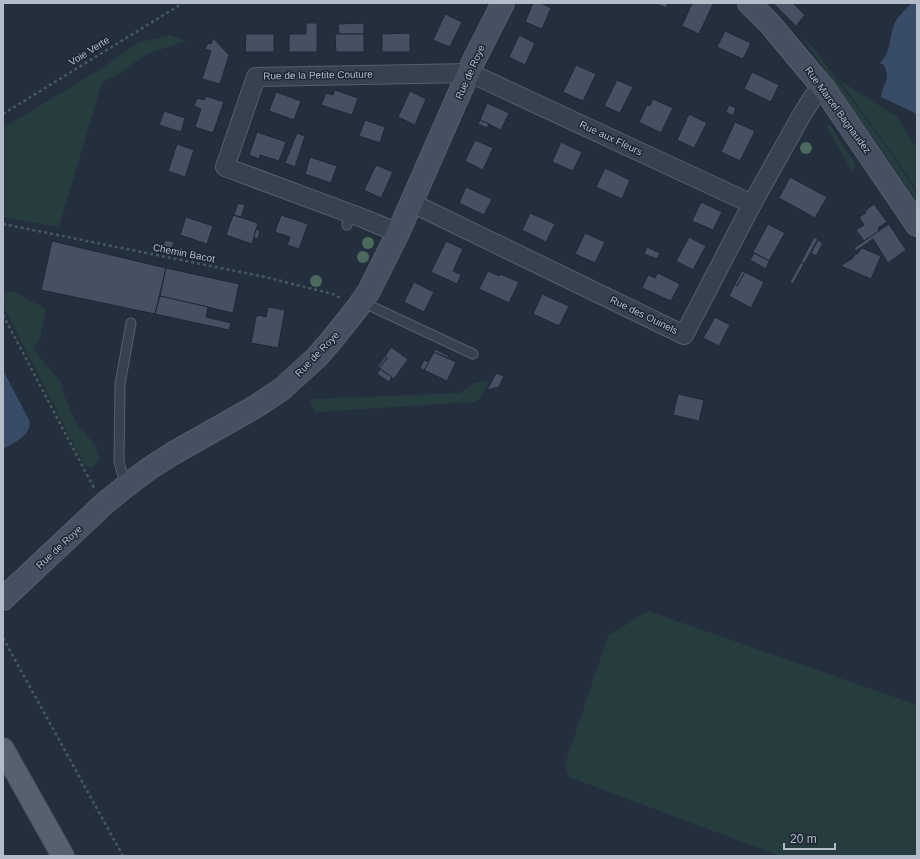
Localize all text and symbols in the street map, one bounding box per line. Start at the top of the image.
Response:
street label: Voie Verte [67,34,112,68]
street label: Rue de Roye [453,43,487,101]
street label: Rue Marcel Bagnaudez [803,64,873,156]
street label: Rue de la Petite Couture [263,69,373,81]
street label: Rue aux Fleurs [578,119,644,157]
street label: Chemin Bacot [152,242,216,264]
street label: Rue des Ouinels [608,294,680,336]
street label: Rue de Roye [293,329,342,379]
street label: Rue de Roye [34,523,84,571]
scale bar [784,825,835,851]
text: 20 m [790,832,817,846]

